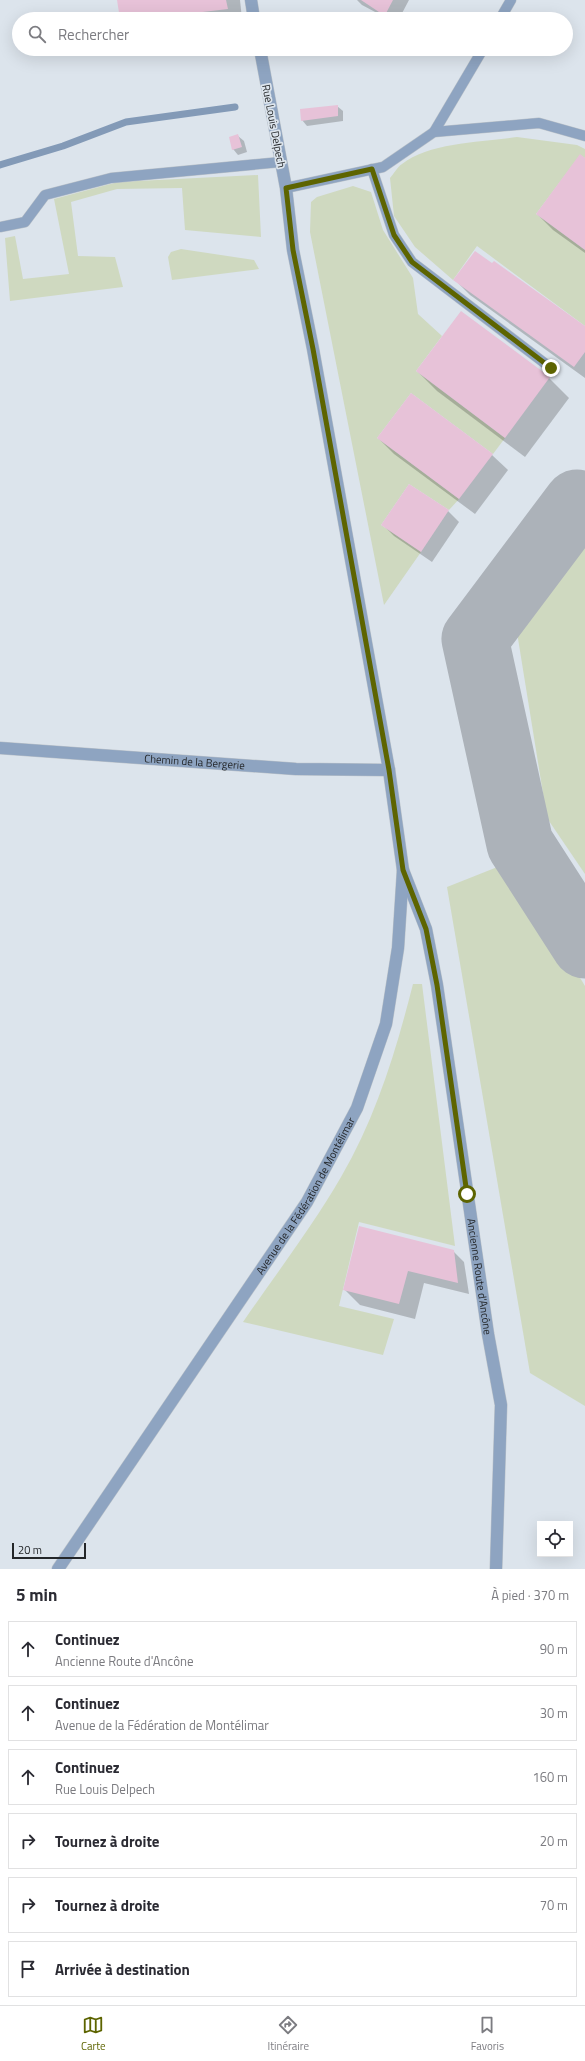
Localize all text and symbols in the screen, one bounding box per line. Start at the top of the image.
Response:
search box [12,12,573,56]
icon: search [26,23,48,45]
text: Rechercher [58,23,129,46]
street label: Rue Louis Delpech [258,83,290,169]
route end [542,359,560,377]
street label: Chemin de la Bergerie [144,750,246,773]
street label: Avenue de la Fédération de Montélimar [252,1114,359,1278]
route start [458,1185,476,1203]
street label: Ancienne Route d'Ancône [463,1217,496,1336]
map controls [537,1521,573,1557]
button: locate [537,1521,573,1557]
scale bar [12,1541,86,1560]
text: 20 m [18,1542,42,1558]
text: 5 min [16,1582,57,1608]
text: À pied · 370 m [491,1585,569,1605]
text: Continuez [55,1628,120,1651]
icon: ahead [17,1638,39,1660]
text: 90 m [540,1639,568,1659]
text: Ancienne Route d'Ancône [55,1651,194,1671]
text: Continuez [55,1692,120,1715]
icon: ahead [17,1702,39,1724]
text: 30 m [540,1703,568,1723]
text: Avenue de la Fédération de Montélimar [55,1715,269,1735]
text: Continuez [55,1756,120,1779]
icon: ahead [17,1766,39,1788]
text: 160 m [532,1767,568,1787]
text: Rue Louis Delpech [55,1779,155,1799]
icon: right [17,1830,39,1852]
text: Tournez à droite [55,1830,160,1853]
text: 20 m [540,1831,568,1851]
icon: right [17,1894,39,1916]
text: Tournez à droite [55,1894,160,1917]
text: 70 m [540,1895,568,1915]
icon: arrive [17,1958,39,1980]
text: Arrivée à destination [55,1958,190,1981]
tab: Carte [81,2014,106,2054]
tab: Itinéraire [268,2014,309,2054]
tab: Favoris [471,2014,504,2054]

